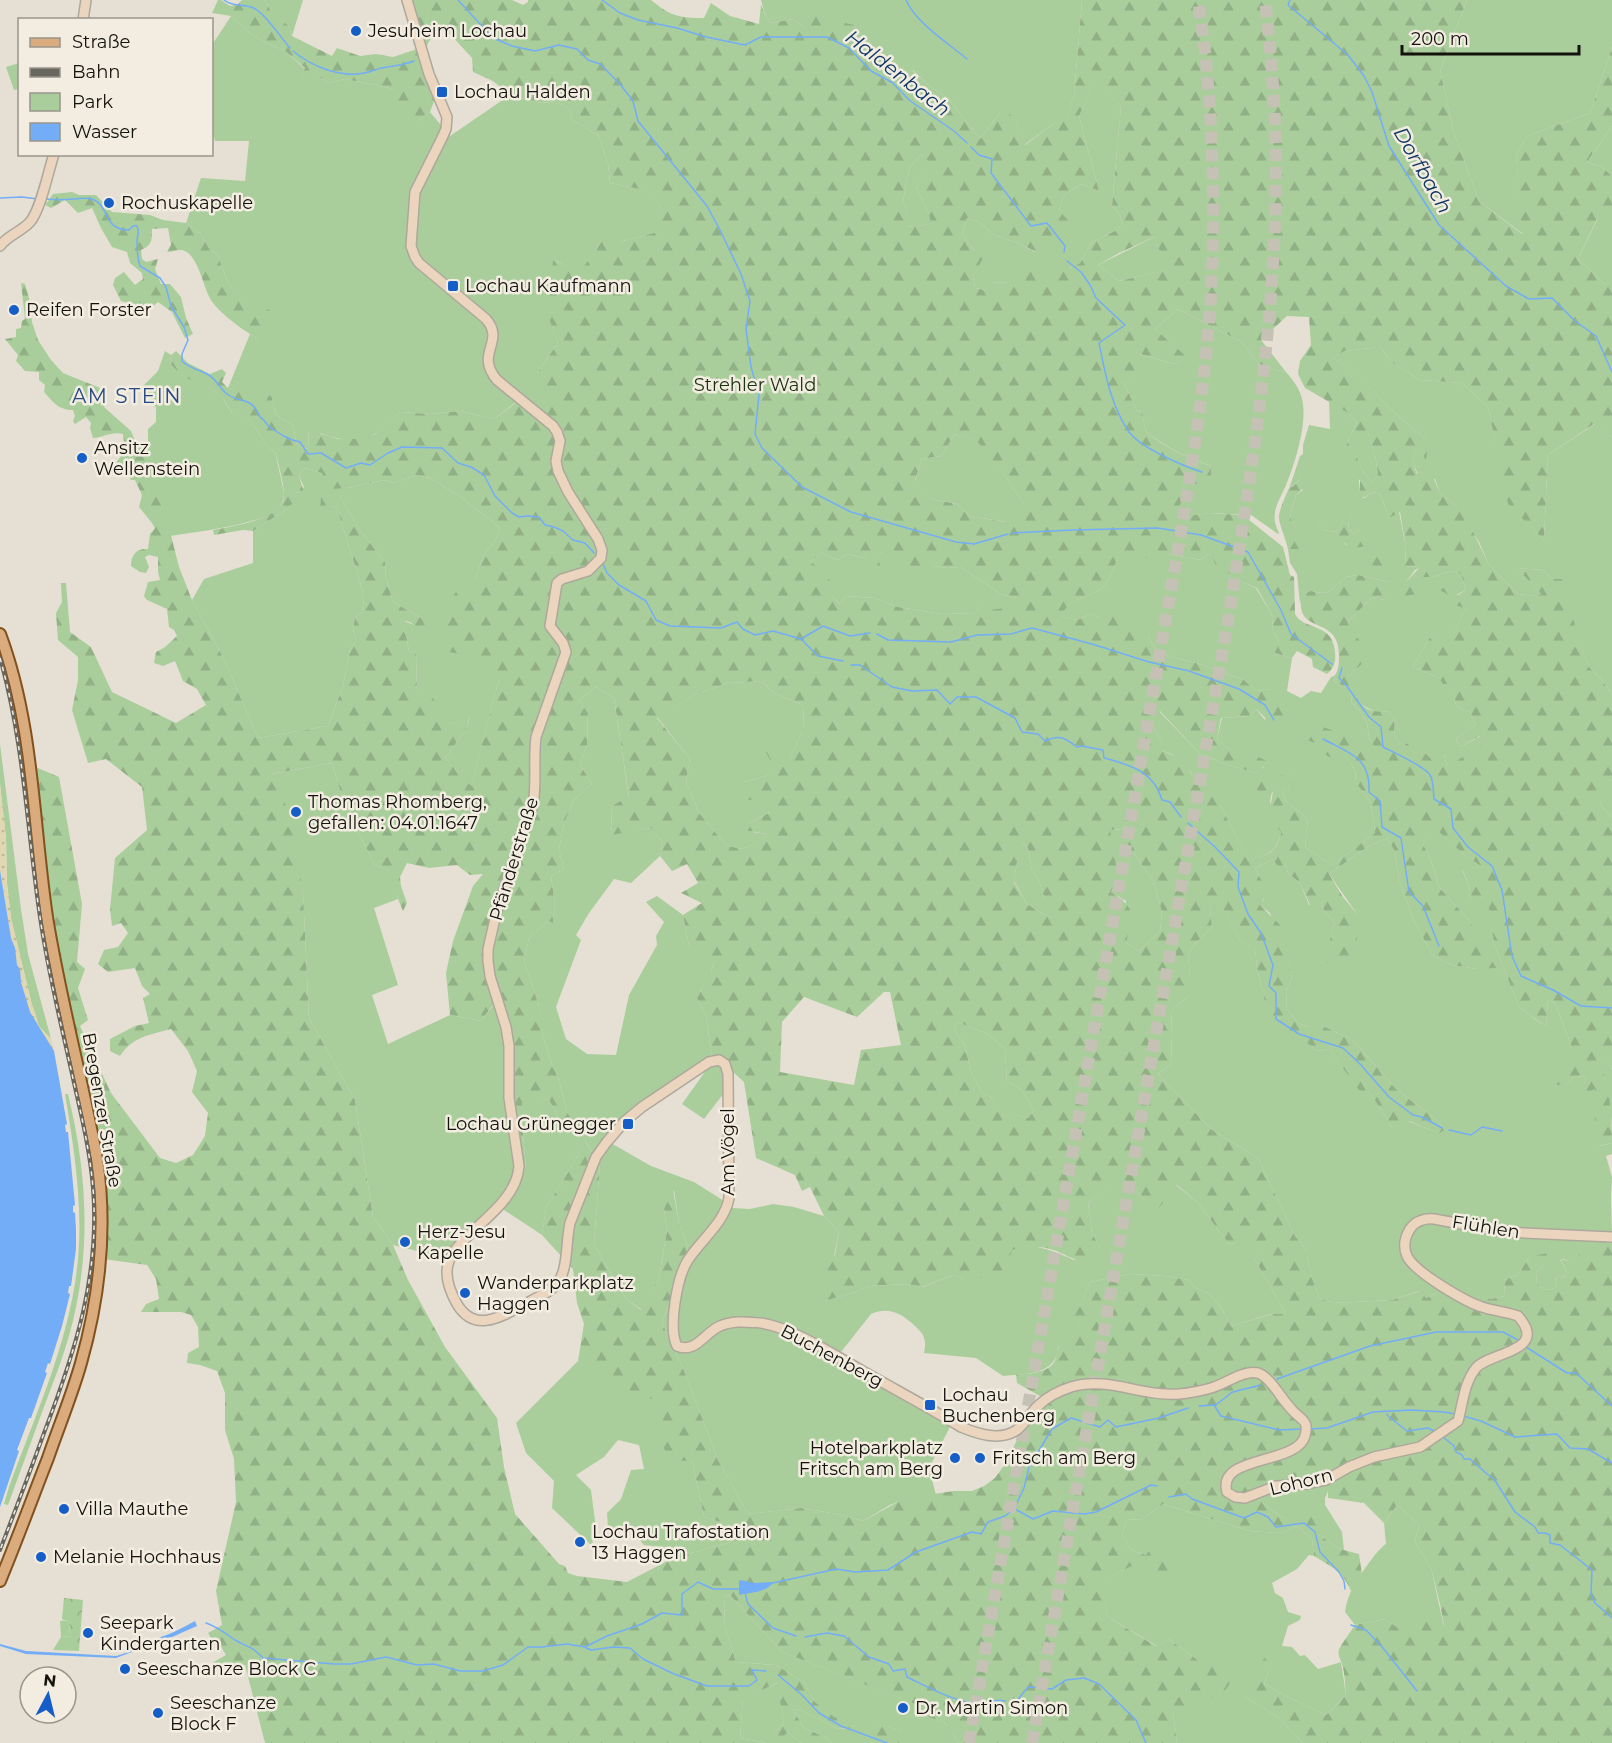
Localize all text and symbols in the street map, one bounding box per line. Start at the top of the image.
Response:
legend [18,18,213,156]
scale bar [1402,18,1579,56]
place label: Jesuheim Lochau [367,20,527,42]
marker: Jesuheim Lochau [349,24,363,38]
water label: Haldenbach [841,25,955,121]
text: 200 m [1411,28,1469,50]
text: Straße [72,31,131,53]
text: Bahn [72,61,121,83]
place label: Lochau Halden [454,81,591,103]
marker: Lochau Halden [435,85,449,99]
text: Park [72,91,113,113]
text: Wasser [72,121,137,143]
water label: Dorfbach [1389,123,1457,217]
place label: Rochuskapelle [121,192,253,214]
marker: Rochuskapelle [102,196,116,210]
place label: Lochau Kaufmann [465,275,632,297]
marker: Lochau Kaufmann [446,279,460,293]
place label: Reifen Forster [26,299,152,321]
marker: Reifen Forster [7,303,21,317]
park label: Strehler Wald [694,374,816,396]
district label: AM STEIN [72,384,182,408]
place label: Ansitz Wellenstein [94,437,200,480]
marker: Ansitz Wellenstein [75,451,89,465]
place label: Thomas Rhomberg, gefallen: 04.01.1647 [308,791,487,834]
street label: Pfänderstraße [485,794,543,923]
marker: Thomas Rhomberg, gefallen: 04.01.1647 [289,805,303,819]
street label: Bregenzer Straße [78,1031,126,1189]
street label: Am Vögel [717,1108,739,1196]
place label: Lochau Grünegger [446,1113,616,1135]
marker: Lochau Grünegger [621,1117,635,1131]
street label: Flühlen [1451,1211,1521,1243]
place label: Herz-Jesu Kapelle [417,1221,506,1264]
marker: Herz-Jesu Kapelle [398,1235,412,1249]
place label: Wanderparkplatz Haggen [477,1272,634,1315]
marker: Wanderparkplatz Haggen [458,1286,472,1300]
street label: Buchenberg [777,1320,887,1392]
place label: Lochau Buchenberg [942,1384,1055,1427]
marker: Lochau Buchenberg [923,1398,937,1412]
place label: Hotelparkplatz Fritsch am Berg [799,1437,943,1480]
place label: Fritsch am Berg [992,1447,1136,1469]
marker: Hotelparkplatz Fritsch am Berg [948,1451,962,1465]
marker: Fritsch am Berg [973,1451,987,1465]
street label: Lohorn [1267,1464,1335,1500]
place label: Villa Mauthe [76,1498,188,1520]
marker: Villa Mauthe [57,1502,71,1516]
place label: Lochau Trafostation 13 Haggen [592,1521,770,1564]
marker: Lochau Trafostation 13 Haggen [573,1535,587,1549]
place label: Melanie Hochhaus [53,1546,221,1568]
marker: Melanie Hochhaus [34,1550,48,1564]
place label: Seepark Kindergarten [100,1612,220,1655]
marker: Seepark Kindergarten [81,1626,95,1640]
place label: Seeschanze Block C [137,1658,316,1680]
marker: Seeschanze Block C [118,1662,132,1676]
north arrow [18,1665,78,1725]
text: N [42,1670,57,1691]
place label: Seeschanze Block F [170,1692,277,1735]
place label: Dr. Martin Simon [915,1697,1068,1719]
marker: Dr. Martin Simon [896,1701,910,1715]
marker: Seeschanze Block F [151,1706,165,1720]

